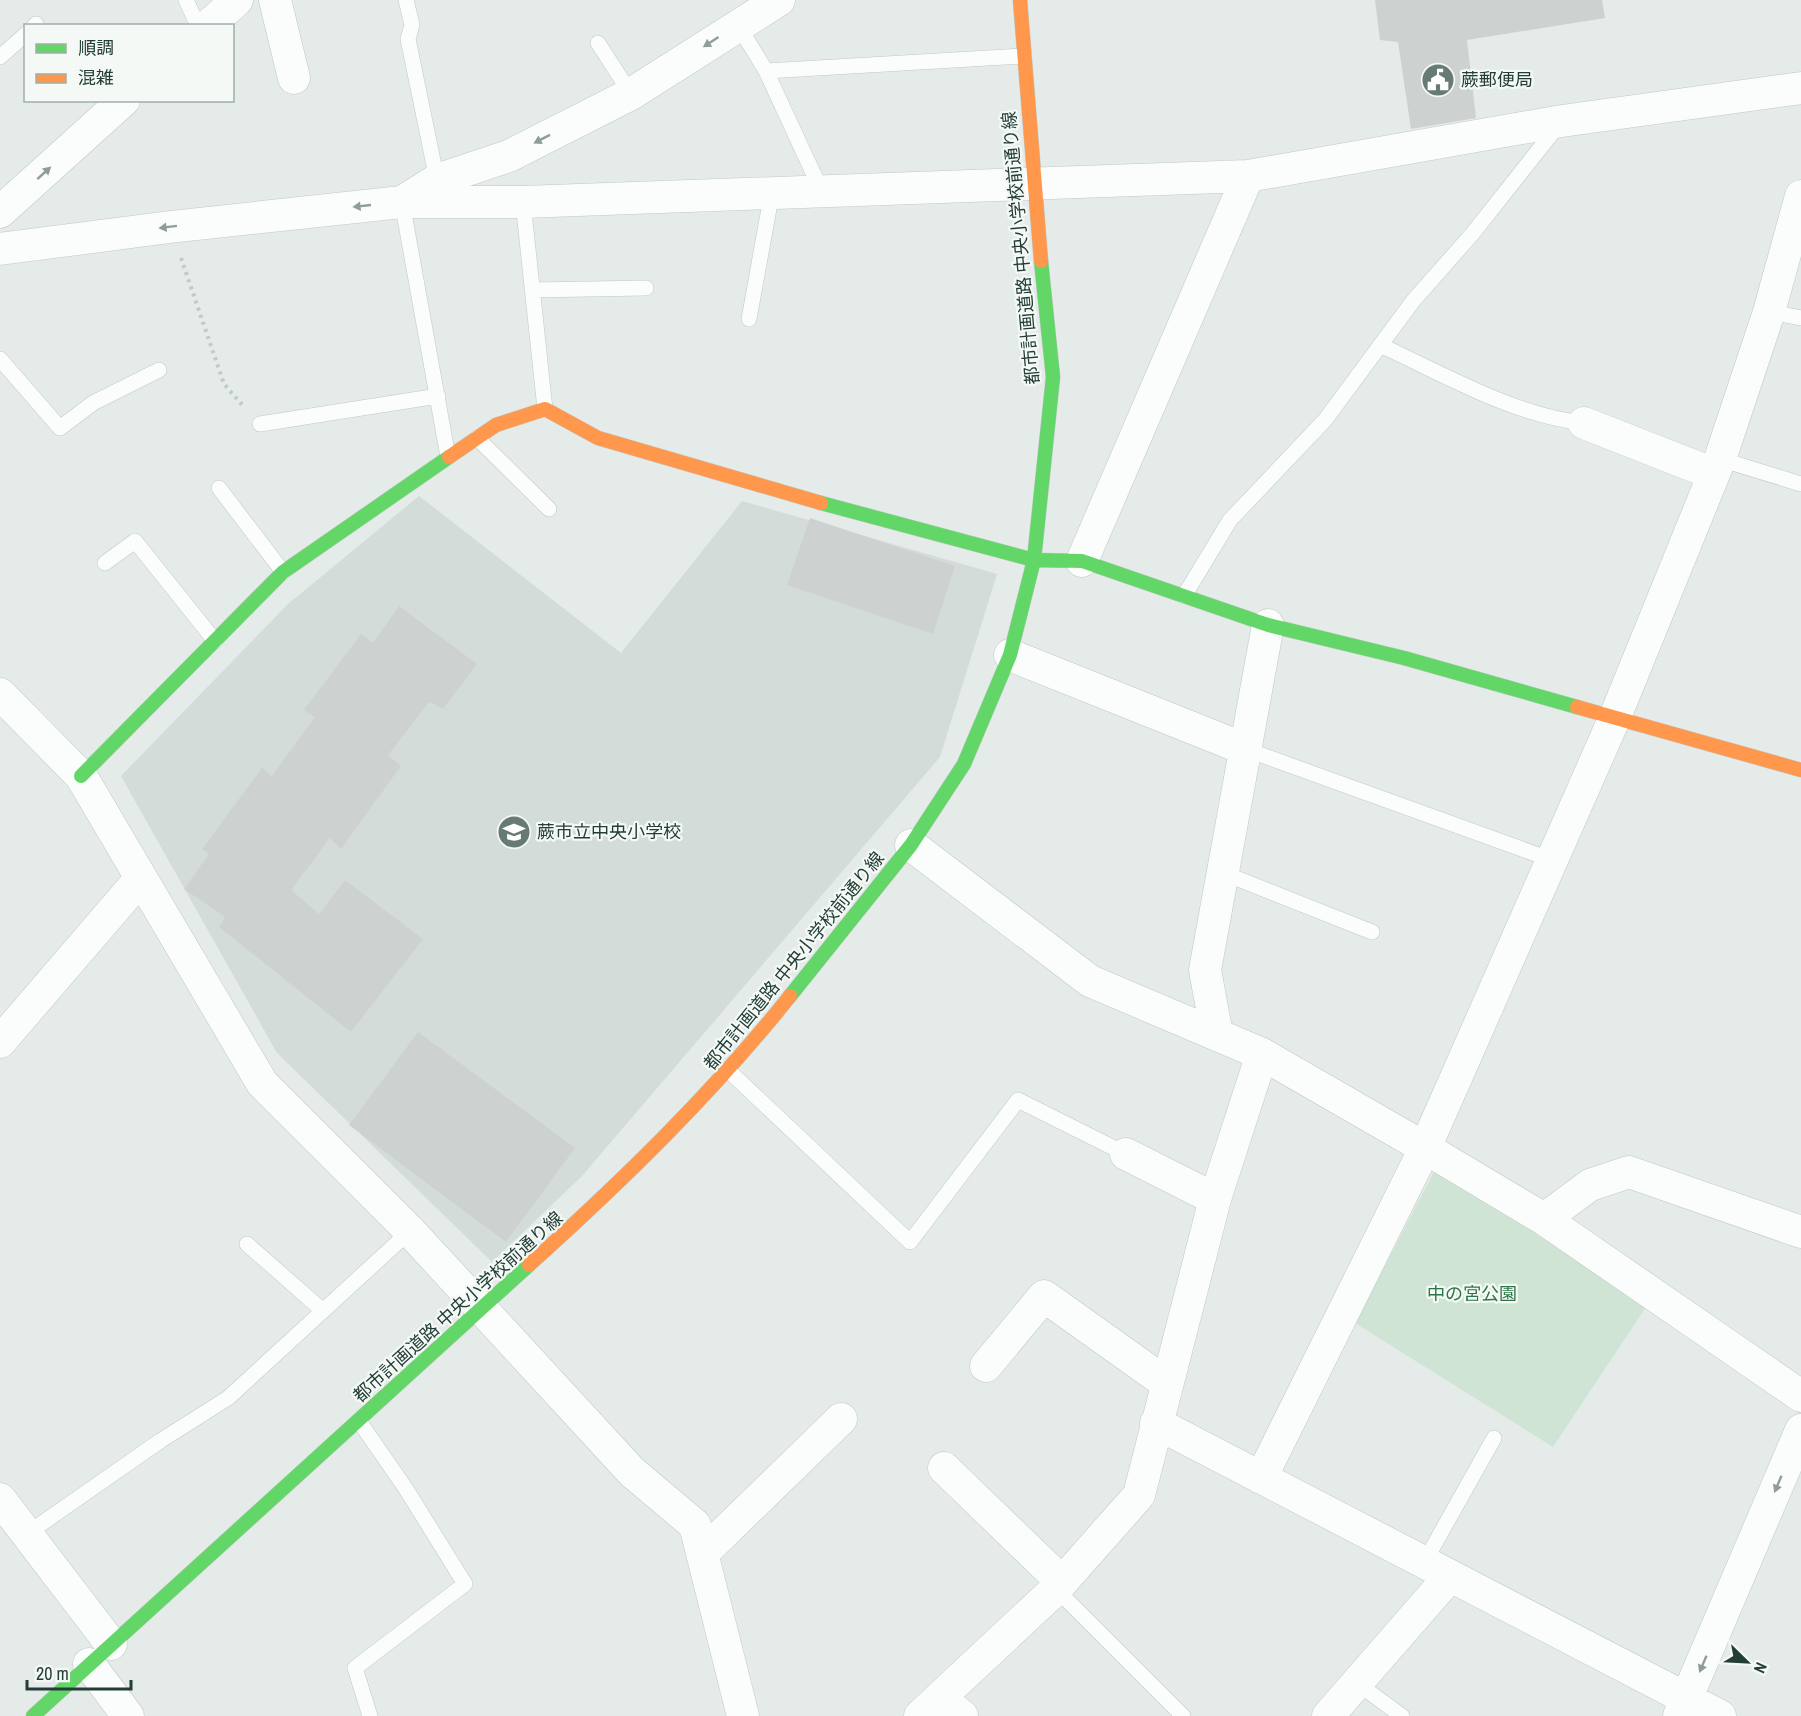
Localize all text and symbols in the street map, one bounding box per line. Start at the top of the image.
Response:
legend [24,24,234,102]
text: 順調 [78,35,114,60]
one-way arrow [704,36,720,48]
public building icon: 蕨郵便局 [1420,62,1456,98]
text: 混雑 [78,65,114,90]
place label: 蕨郵便局 [1461,67,1533,92]
street label: 都市計画道路 中央小学校前通り線 [996,110,1045,386]
one-way arrow [534,134,551,144]
one-way arrow [36,166,51,180]
one-way arrow [352,201,371,211]
one-way arrow [158,222,177,232]
school or university icon: 蕨市立中央小学校 [496,814,532,850]
place label: 蕨市立中央小学校 [537,819,681,844]
street label: 都市計画道路 中央小学校前通り線 [698,846,890,1075]
street label: 都市計画道路 中央小学校前通り線 [347,1206,568,1408]
park label: 中の宮公園 [1427,1281,1517,1306]
one-way arrow [1774,1476,1783,1493]
north arrow [1717,1632,1777,1692]
scale bar [27,1653,130,1691]
one-way arrow [1698,1656,1708,1674]
text: N [1749,1659,1773,1677]
text: 20 m [36,1661,69,1686]

